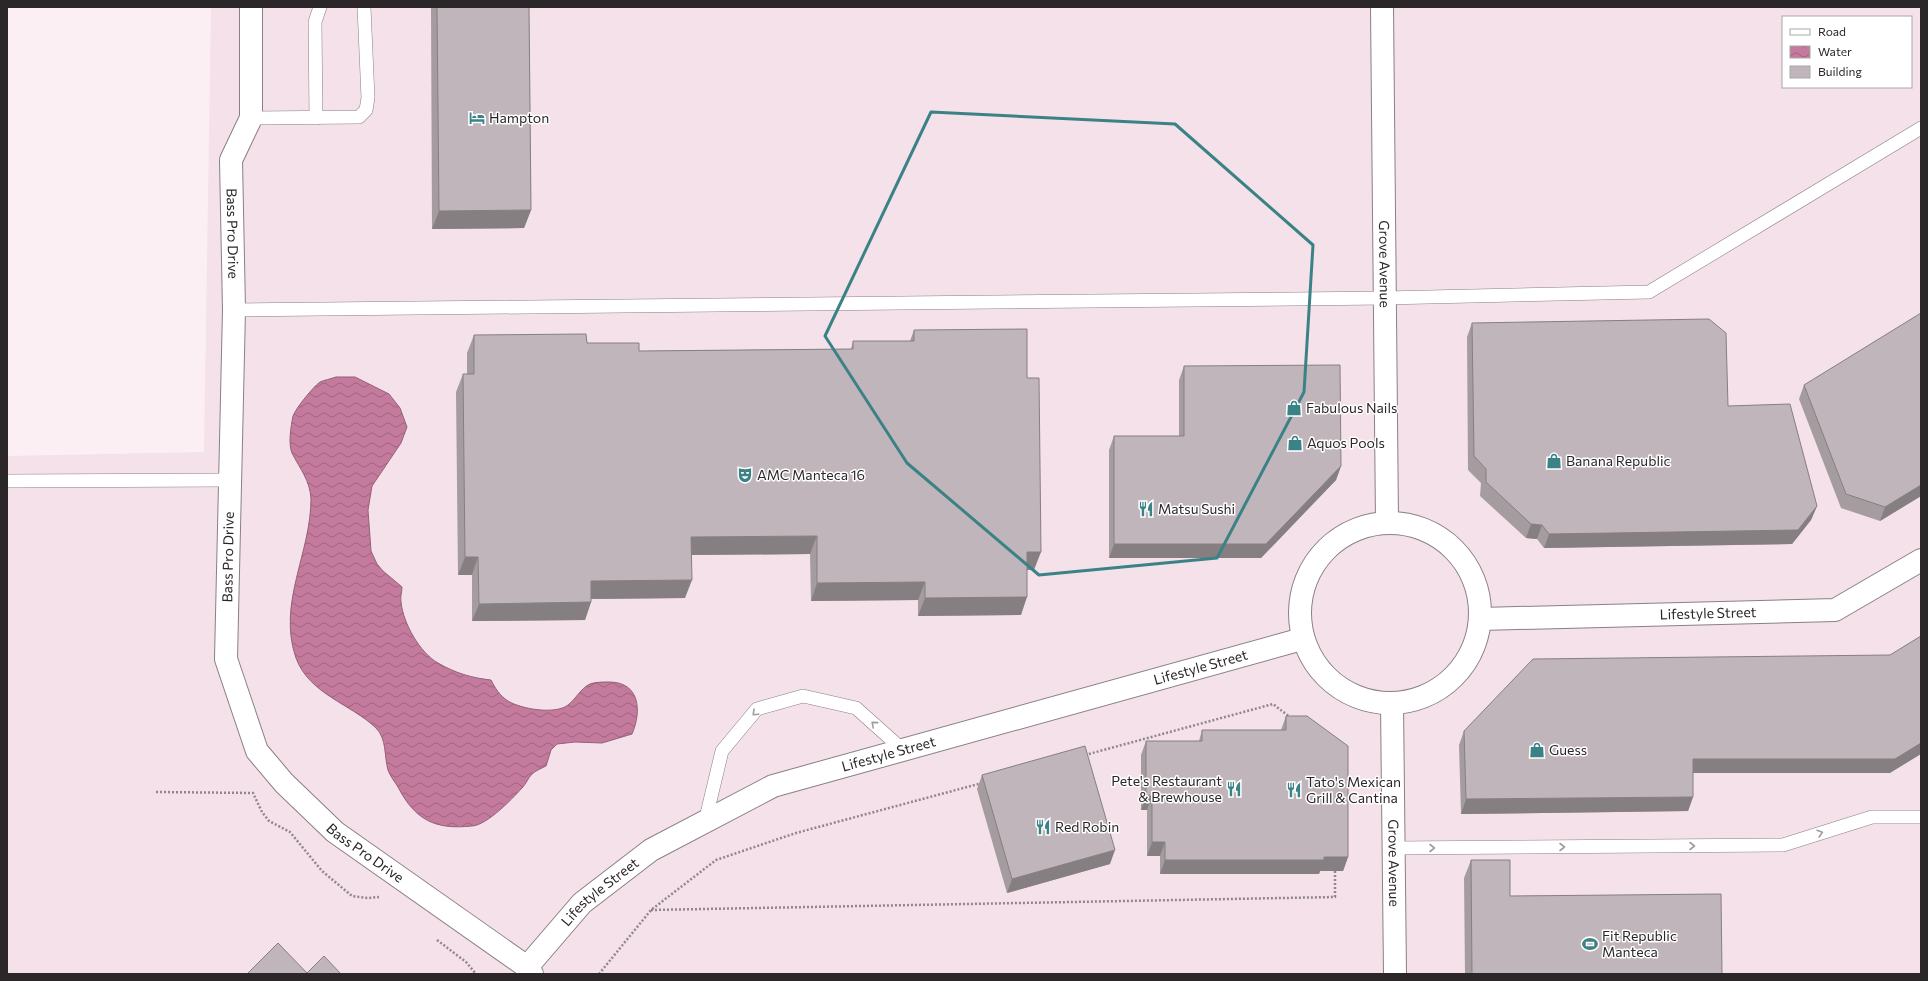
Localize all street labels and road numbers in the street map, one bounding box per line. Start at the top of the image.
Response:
street label: Bass Pro Drive [224,188,242,279]
street label: Grove Avenue [1376,220,1394,308]
street label: Bass Pro Drive [218,511,237,603]
street label: Lifestyle Street [1659,603,1757,622]
street label: Lifestyle Street [1152,645,1250,688]
street label: Lifestyle Street [839,732,937,775]
street label: Bass Pro Drive [323,819,407,886]
street label: Grove Avenue [1385,819,1403,907]
street label: Lifestyle Street [557,854,642,929]

